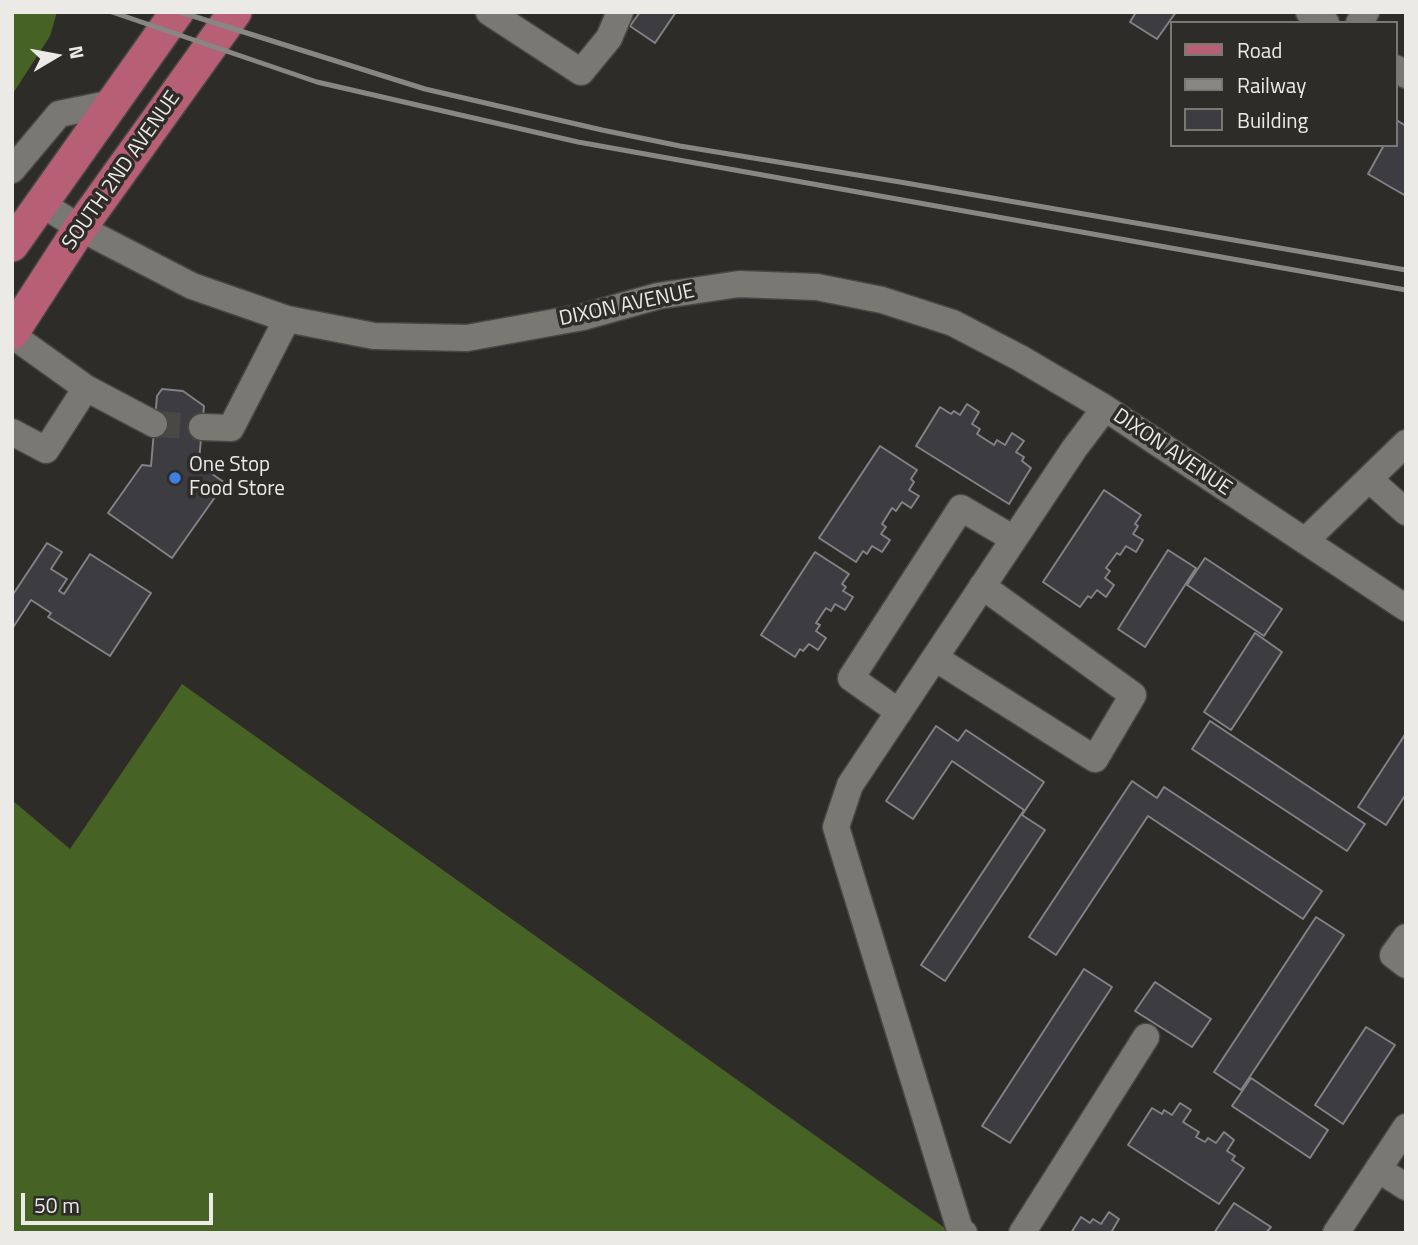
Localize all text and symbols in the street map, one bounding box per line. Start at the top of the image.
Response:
north arrow [21,21,91,91]
legend [1170,21,1397,147]
text: Road [1237,34,1282,66]
text: N [62,43,93,61]
text: Railway [1237,69,1306,101]
street label: SOUTH 2ND AVENUE [58,87,186,255]
text: Building [1237,104,1308,136]
street label: DIXON AVENUE [557,279,697,333]
street label: DIXON AVENUE [1108,404,1236,502]
place label: One Stop Food Store [189,453,285,503]
marker: One Stop Food Store [167,470,183,486]
scale bar [24,1178,217,1222]
text: 50 m [34,1189,80,1221]

